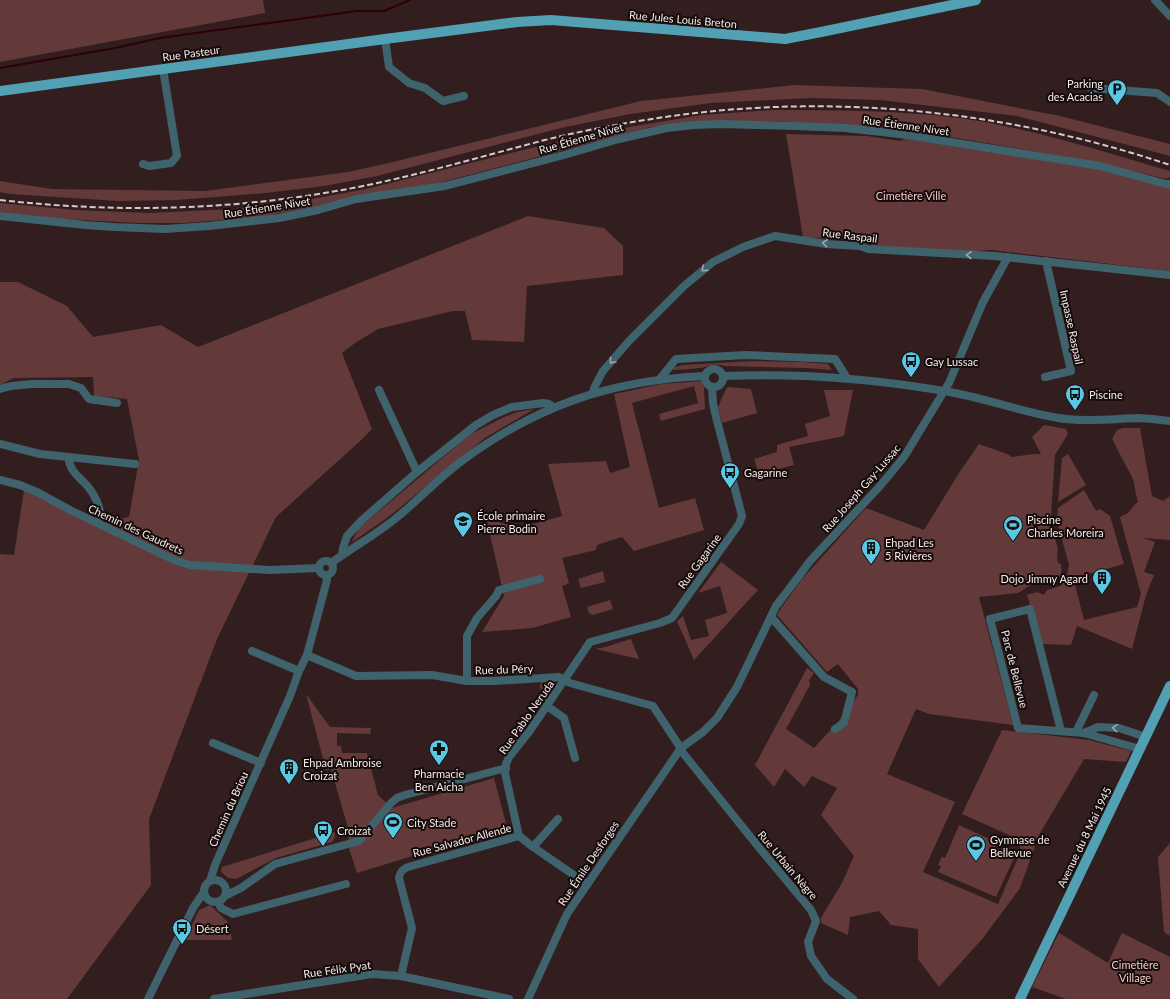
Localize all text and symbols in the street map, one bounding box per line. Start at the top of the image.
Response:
street label: Rue Jules Louis Breton [628,8,738,30]
street label: Rue Pasteur [161,43,221,63]
place label: Parking des Acacias [1048,77,1103,103]
parking icon: Parking des Acacias [1106,78,1128,106]
street label: Rue Étienne Nivet [862,112,950,138]
street label: Rue Étienne Nivet [537,120,625,156]
park label: Cimetière Ville [876,189,946,202]
street label: Rue Étienne Nivet [223,194,311,220]
street label: Rue Raspail [822,225,878,245]
one-way arrow [822,239,828,248]
one-way arrow [966,250,972,259]
one-way arrow [701,264,709,271]
street label: Impasse Raspail [1058,289,1086,365]
bus stop icon: Gay Lussac [900,350,922,378]
place label: Gay Lussac [925,355,978,368]
one-way arrow [610,356,617,363]
bus stop icon: Piscine [1064,383,1086,411]
place label: Piscine [1089,388,1123,401]
street label: Rue Joseph Gay-Lussac [819,441,903,535]
bus stop icon: Gagarine [719,461,741,489]
place label: Gagarine [744,466,787,479]
street label: Chemin des Gaudrets [86,501,186,557]
place label: École primaire Pierre Bodin [477,509,545,535]
school or university icon: École primaire Pierre Bodin [452,510,474,538]
place label: Piscine Charles Moreira [1027,513,1104,539]
sports icon: Piscine Charles Moreira [1002,514,1024,542]
street label: Rue Gagarine [675,531,723,591]
place label: Ehpad Les 5 Rivières [885,536,934,562]
building icon: Ehpad Les 5 Rivières [860,537,882,565]
building icon: Dojo Jimmy Agard [1091,567,1113,595]
place label: Dojo Jimmy Agard [1001,572,1088,585]
street label: Parc de Bellevue [999,629,1031,709]
street label: Rue du Péry [475,661,534,677]
street label: Rue Pablo Neruda [496,678,556,756]
one-way arrow [1112,724,1118,733]
pharmacy icon: Pharmacie Ben Aicha [428,738,450,766]
place label: Ehpad Ambroise Croizat [303,756,382,782]
building icon: Ehpad Ambroise Croizat [278,757,300,785]
place label: Pharmacie Ben Aicha [414,767,464,793]
street label: Chemin du Briou [206,769,250,849]
street label: Avenue du 8 Mai 1945 [1054,785,1114,889]
sports icon: City Stade [382,811,404,839]
place label: City Stade [407,816,456,829]
street label: Rue Émile Desforges [555,818,621,908]
bus stop icon: Croizat [312,819,334,847]
street label: Rue Salvador Allende [411,821,513,859]
place label: Croizat [337,824,371,837]
street label: Rue Urbain Nègre [755,828,821,902]
place label: Gymnase de Bellevue [990,833,1050,859]
sports icon: Gymnase de Bellevue [965,834,987,862]
bus stop icon: Désert [171,917,193,945]
place label: Désert [196,922,229,935]
street label: Rue Félix Pyat [302,958,372,980]
park label: Cimetière Village [1112,958,1159,984]

